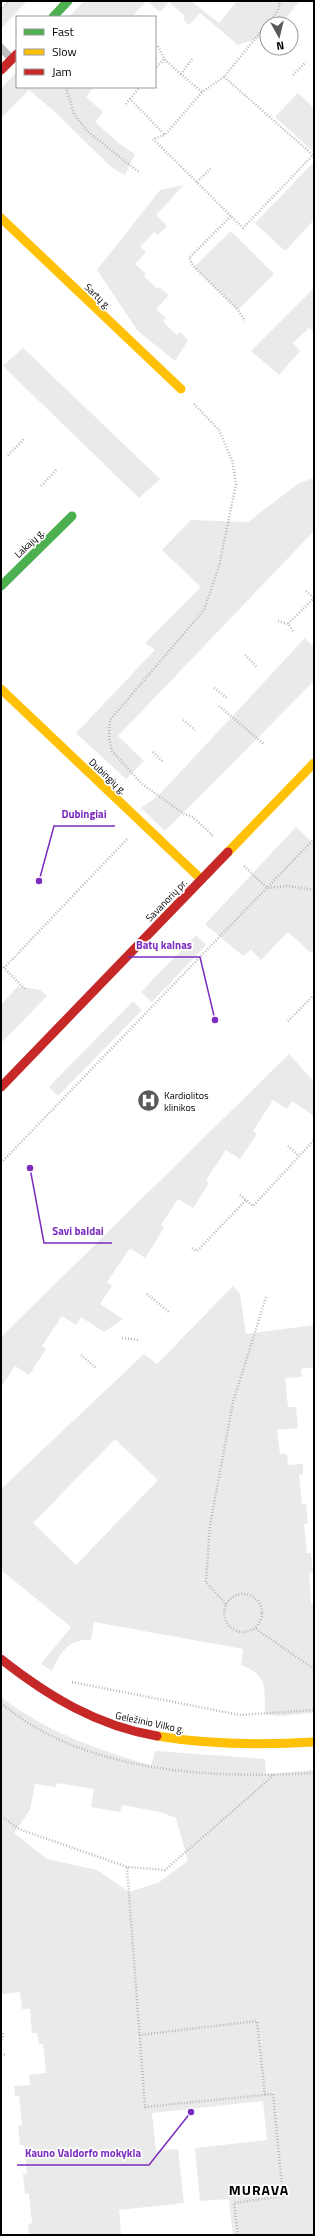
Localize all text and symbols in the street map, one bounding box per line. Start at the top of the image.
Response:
legend [16,16,156,88]
north arrow [259,16,299,56]
text: Fast [52,22,75,41]
text: N [276,37,285,54]
text: Slow [52,42,77,61]
text: Jam [52,62,72,81]
street label: Sartų g. [81,280,114,313]
street label: Lakajų g. [11,525,48,561]
street label: Dubingių g. [85,755,130,798]
callout: Dubingiai [54,803,115,826]
text: Dubingiai [61,806,107,822]
street label: Savanorių pr. [142,876,191,925]
callout: Batų kalnas [128,934,200,957]
text: Batų kalnas [136,937,192,953]
hospital icon: Kardiolitos klinikos [136,1088,162,1114]
place label: Kardiolitos klinikos [164,1088,209,1115]
callout: Savi baldai [44,1220,112,1243]
text: Savi baldai [52,1223,104,1239]
street label: Geležinio Vilko g. [114,1708,186,1737]
callout: Kauno Valdorfo mokykla [17,2142,149,2165]
text: Kauno Valdorfo mokykla [25,2145,141,2161]
district label: MURAVA [229,2179,289,2200]

